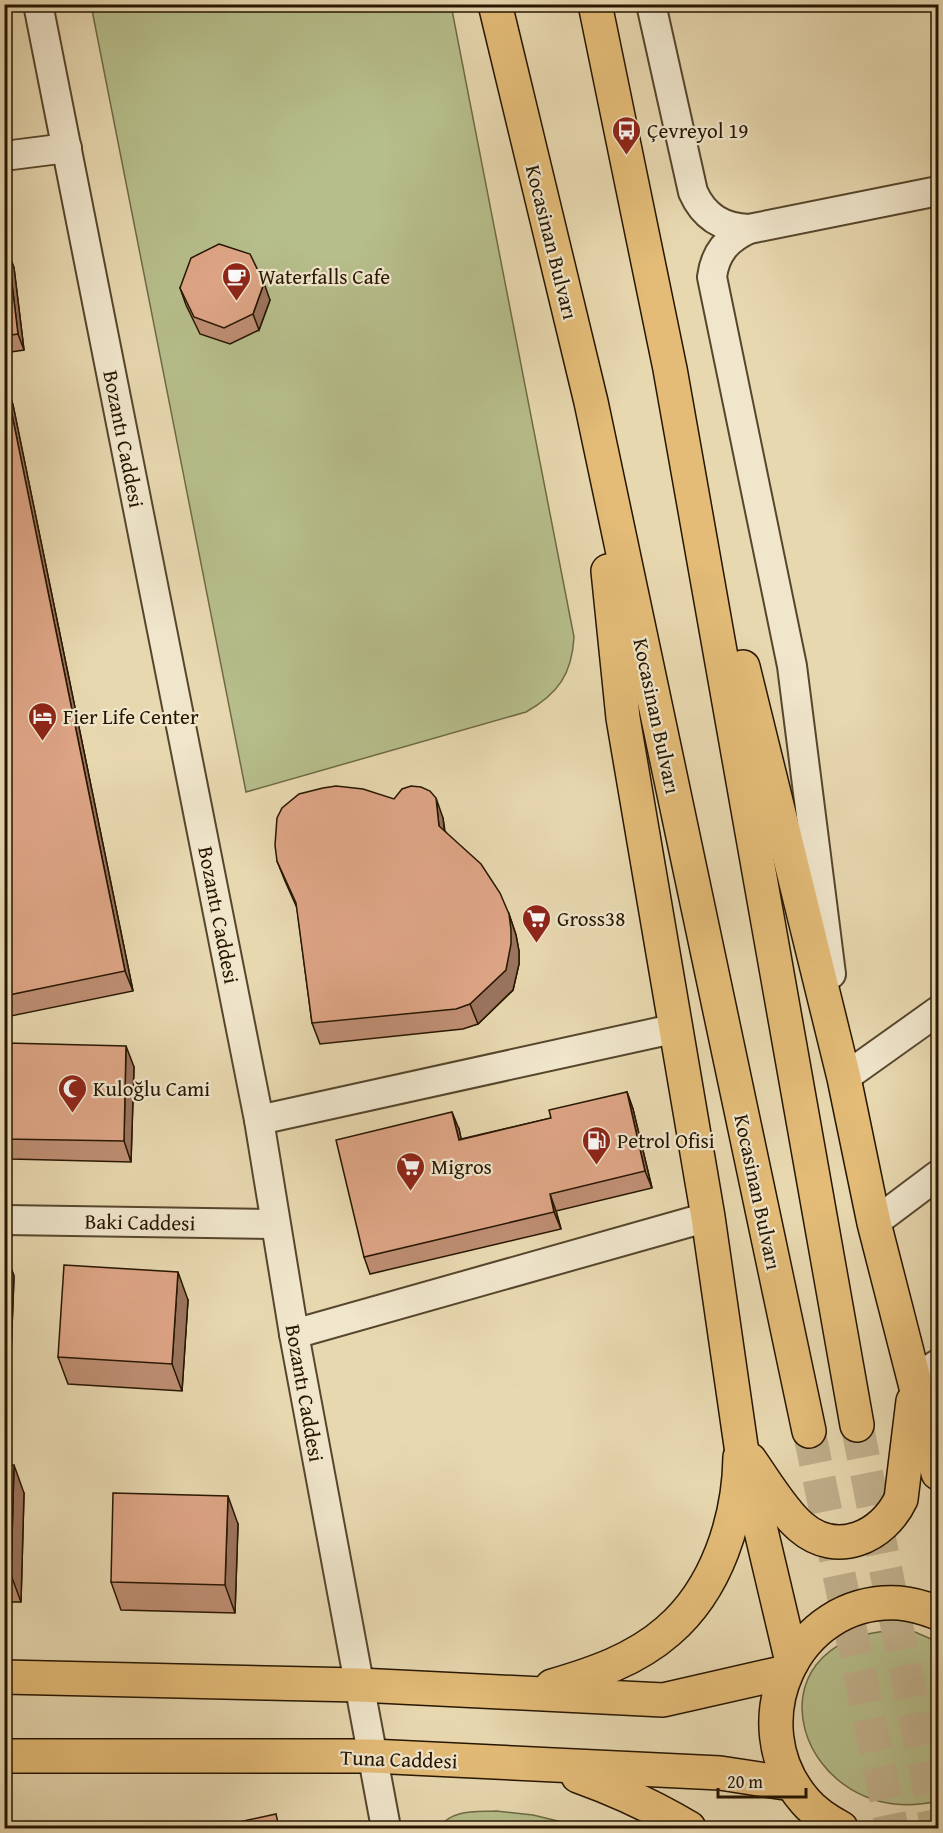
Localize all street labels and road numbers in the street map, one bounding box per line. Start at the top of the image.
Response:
street label: Kocasinan Bulvarı [518,161,586,323]
street label: Bozantı Caddesi [95,368,153,510]
street label: Kocasinan Bulvarı [625,635,689,797]
street label: Bozantı Caddesi [190,844,248,986]
street label: Kocasinan Bulvarı [726,1111,790,1273]
street label: Baki Caddesi [84,1206,196,1238]
street label: Bozantı Caddesi [278,1322,332,1464]
street label: Tuna Caddesi [340,1741,458,1777]

